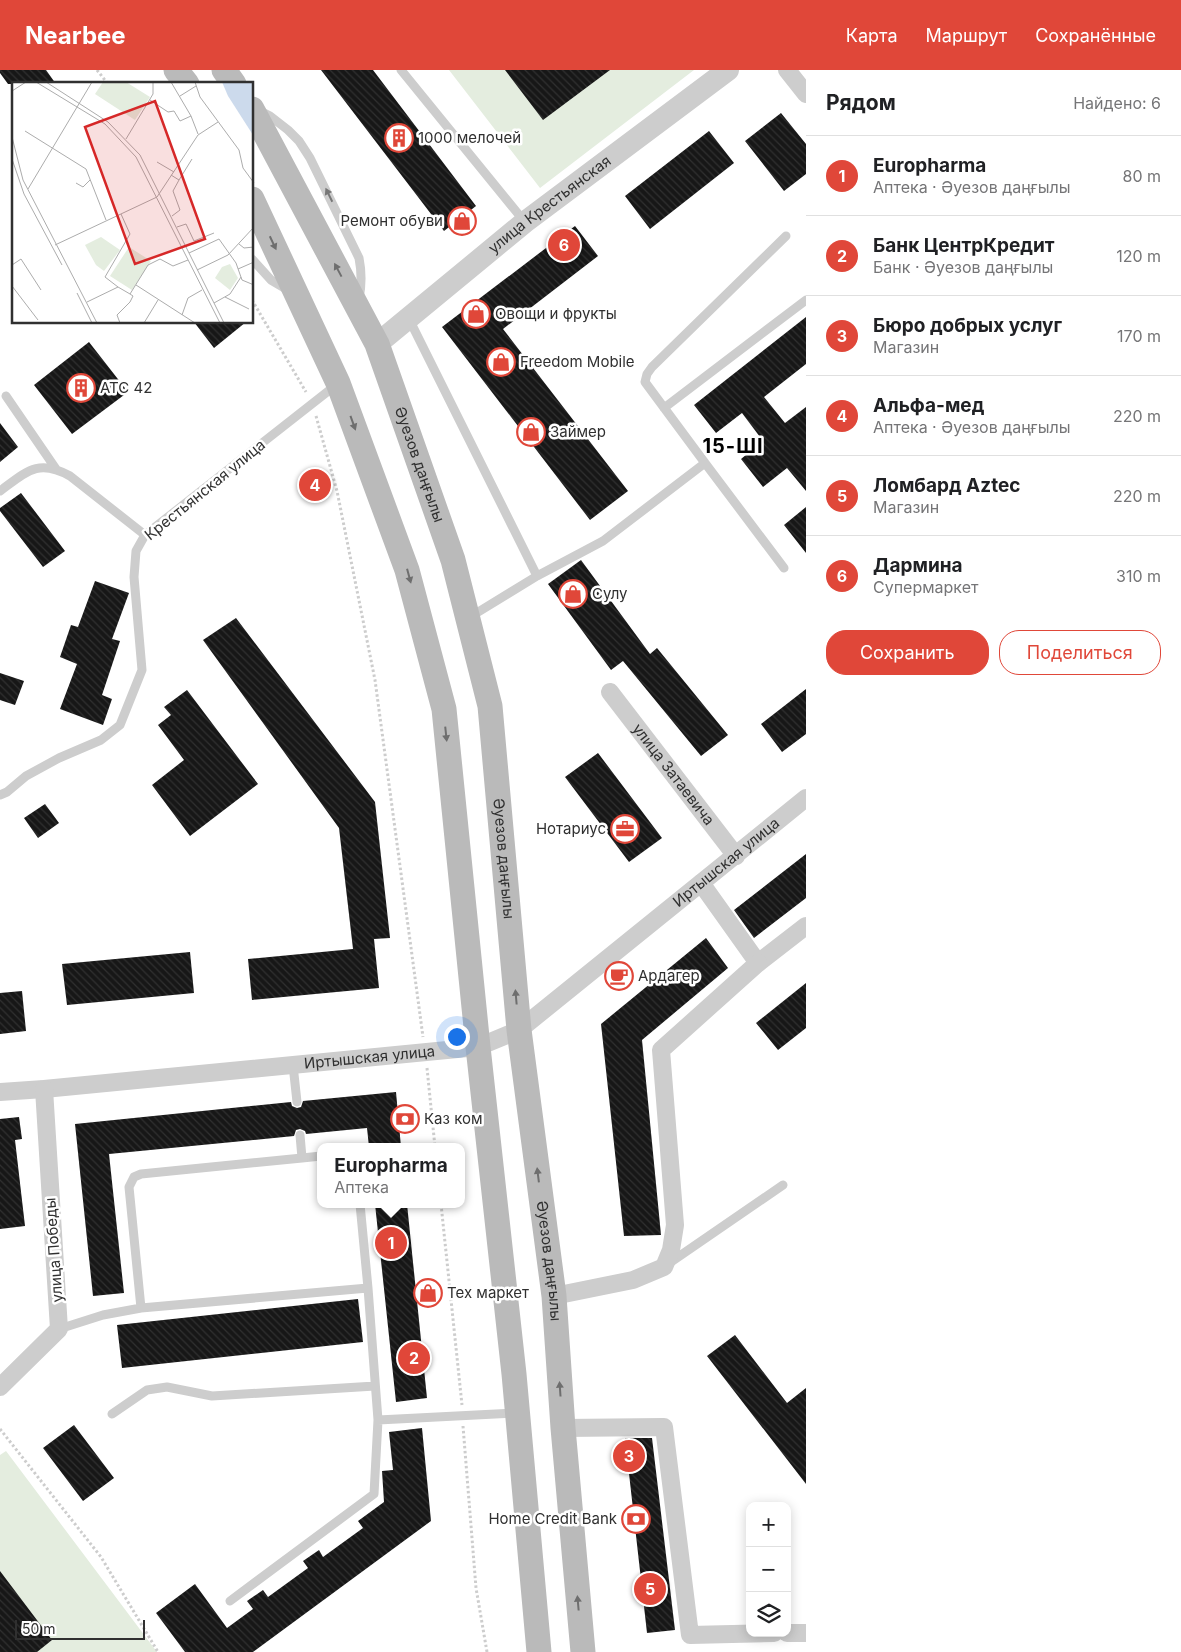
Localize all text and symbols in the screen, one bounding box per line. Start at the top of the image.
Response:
text: Nearbee [25,21,126,50]
text: Карта [846,25,898,46]
text: Маршрут [926,25,1007,46]
text: Сохранённые [1035,25,1156,46]
inset map [12,82,254,324]
text: Рядом [826,90,896,115]
text: Найдено: 6 [1073,93,1161,113]
building icon: 1000 мелочей [384,123,414,153]
place label: 1000 мелочей [418,128,521,147]
street label: улица Крестьянская [484,151,615,257]
text: Europharma [873,154,986,177]
text: 1 [839,166,845,186]
text: 80 m [1122,166,1161,186]
text: Аптека · Әуезов даңғылы [873,177,1071,197]
one-way arrow [324,188,332,202]
shop icon: Ремонт обуви [447,206,477,236]
place label: Ремонт обуви [340,211,443,230]
pin: 6 [548,226,580,264]
text: Банк ЦентрКредит [873,234,1054,257]
one-way arrow [269,236,277,250]
text: 2 [837,246,847,266]
text: 120 m [1116,246,1161,266]
text: Банк · Әуезов даңғылы [873,257,1053,277]
one-way arrow [334,263,342,277]
shop icon: Овощи и фрукты [461,299,491,329]
place label: Овощи и фрукты [495,304,617,323]
text: Бюро добрых услуг [873,314,1062,337]
text: 3 [837,326,847,346]
text: 170 m [1117,326,1161,346]
text: Магазин [873,337,939,357]
shop icon: Freedom Mobile [486,347,516,377]
place label: Freedom Mobile [520,352,635,371]
building icon: АТС 42 [66,373,96,403]
place label: АТС 42 [100,378,152,397]
text: Альфа-мед [873,394,984,417]
street label: Әуезов даңғылы [391,404,449,525]
text: 4 [837,406,847,426]
text: 220 m [1113,406,1161,426]
one-way arrow [350,416,357,431]
shop icon: Займер [516,417,546,447]
text: Аптека · Әуезов даңғылы [873,417,1071,437]
place label: Займер [550,422,606,441]
district label: 15-ШІ [702,434,764,458]
street label: Крестьянская улица [141,435,269,544]
pin: 4 [299,466,331,504]
text: Ломбард Aztec [873,474,1020,497]
text: 5 [837,486,847,506]
text: 220 m [1113,486,1161,506]
text: Магазин [873,497,939,517]
text: Дармина [873,554,963,577]
text: 6 [837,566,847,586]
text: 310 m [1116,566,1161,586]
one-way arrow [405,568,413,584]
text: Супермаркет [873,577,978,597]
shop icon: Сулу [558,579,588,609]
place label: Сулу [592,584,628,603]
button: Сохранить [826,630,989,675]
button: Поделиться [999,630,1161,675]
street label: улица Затаевича [629,720,719,829]
one-way arrow [442,726,450,742]
street label: Әуезов даңғылы [489,797,519,920]
street label: Иртышская улица [669,813,783,911]
office icon: Нотариус [610,814,640,844]
place label: Нотариус [536,819,606,838]
cafe icon: Ардагер [604,961,634,991]
place label: Ардагер [638,966,700,985]
one-way arrow [512,989,520,1005]
your location [444,1024,470,1050]
street label: Иртышская улица [303,1041,436,1073]
bank icon: Каз ком [390,1104,420,1134]
place label: Каз ком [424,1109,482,1128]
popup [317,1143,465,1208]
text: Europharma [334,1154,448,1177]
one-way arrow [534,1167,542,1183]
text: Аптека [334,1177,389,1197]
street label: улица Победы [40,1197,67,1303]
street label: Әуезов даңғылы [533,1199,566,1322]
pin: 1 [375,1224,407,1262]
shop icon: Тех маркет [413,1278,443,1308]
place label: Тех маркет [447,1283,529,1302]
pin: 2 [398,1339,430,1377]
one-way arrow [556,1381,564,1397]
pin: 3 [613,1437,645,1475]
map controls [746,1502,791,1637]
button: + [746,1502,791,1547]
bank icon: Home Credit Bank [621,1504,651,1534]
place label: Home Credit Bank [488,1509,618,1528]
button: − [746,1547,791,1592]
pin: 5 [634,1570,666,1608]
button: layers [746,1592,791,1637]
one-way arrow [574,1595,582,1611]
scale bar [15,1617,145,1640]
text: 50 m [22,1620,56,1637]

